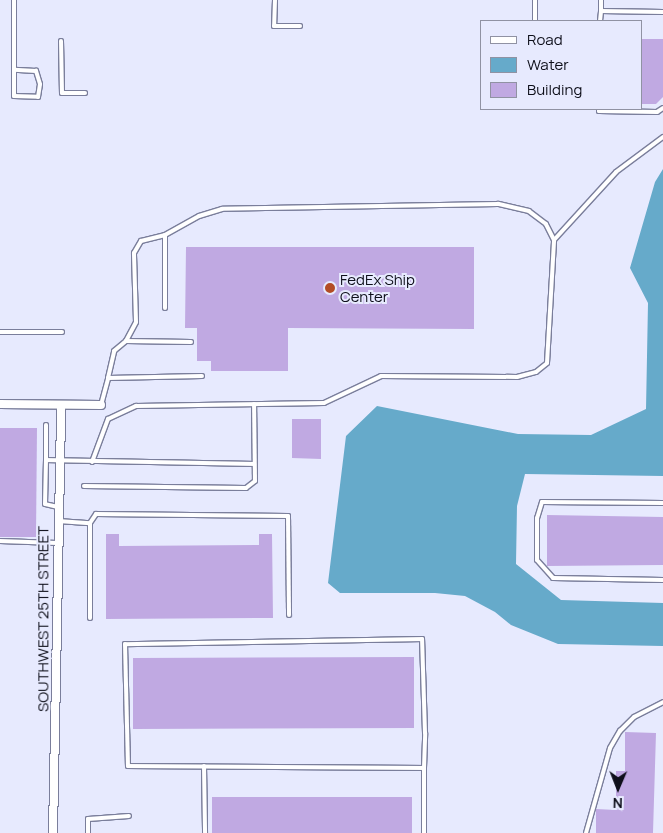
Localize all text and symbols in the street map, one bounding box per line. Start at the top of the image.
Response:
legend [480,20,643,110]
text: Road [527,29,563,50]
text: Water [527,54,569,75]
text: Building [527,79,582,100]
place label: FedEx Ship Center [340,270,415,305]
marker: FedEx Ship Center [324,282,336,294]
street label: SOUTHWEST 25TH STREET [34,526,52,712]
north arrow [593,763,643,813]
text: N [613,794,623,813]

